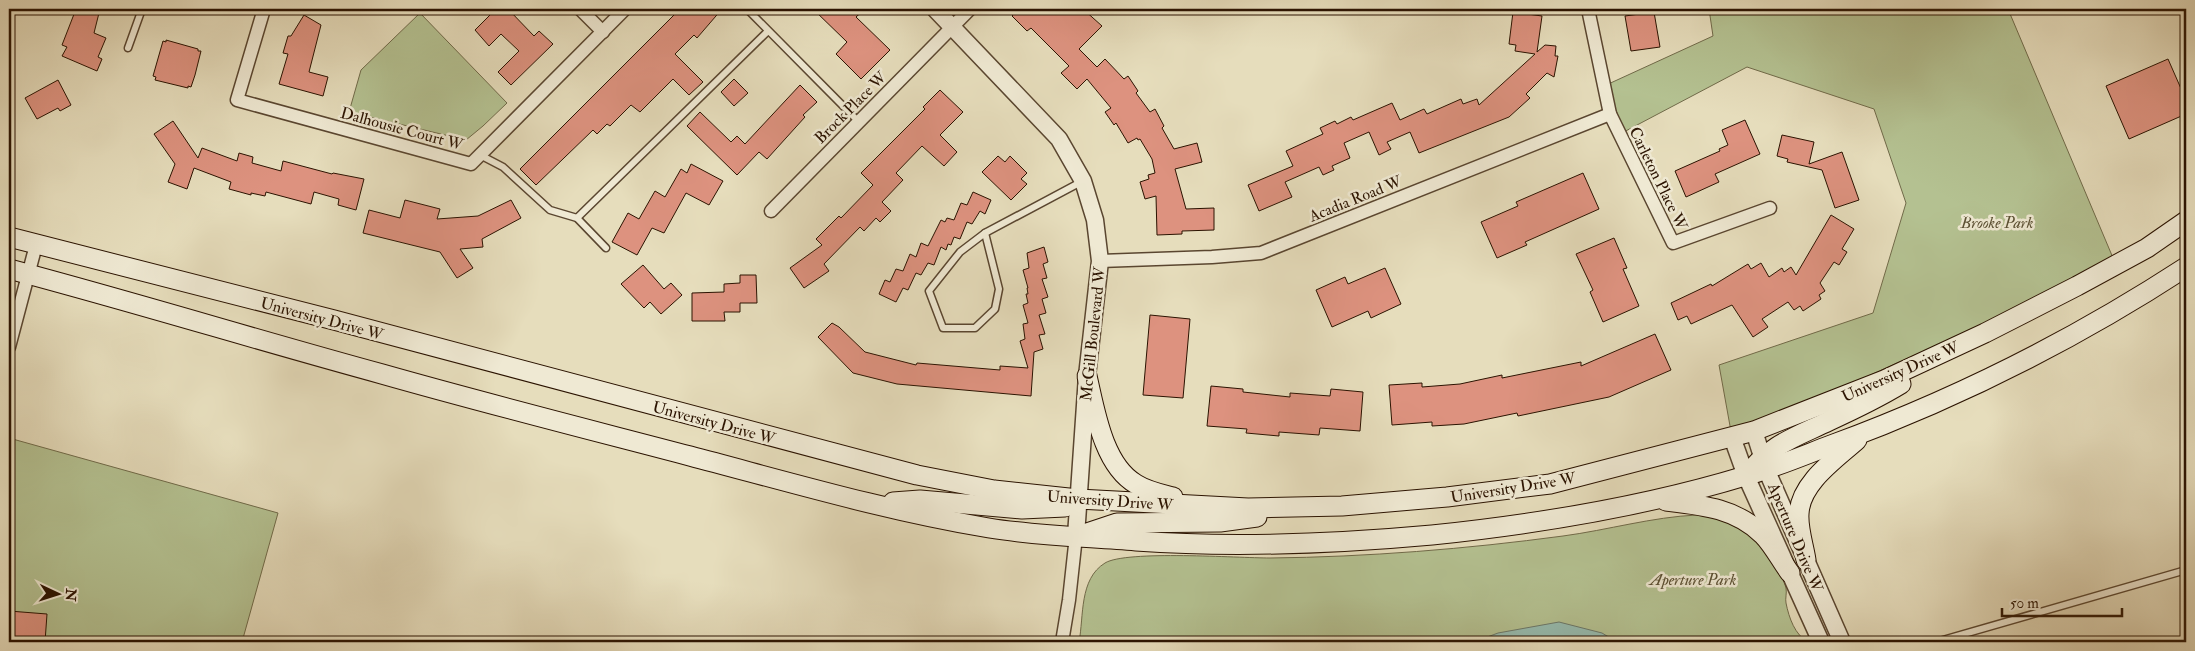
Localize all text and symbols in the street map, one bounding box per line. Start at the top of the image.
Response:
street label: Brock Place W [810,67,892,148]
street label: Dalhousie Court W [338,103,466,155]
street label: Carleton Place W [1625,124,1692,234]
street label: Acadia Road W [1305,171,1405,227]
park label: Brooke Park [1960,213,2034,233]
street label: McGill Boulevard W [1076,265,1110,402]
street label: University Drive W [258,293,386,345]
street label: University Drive W [1839,337,1963,407]
street label: University Drive W [650,397,778,449]
street label: University Drive W [1449,468,1578,508]
street label: Aperture Drive W [1762,479,1827,596]
street label: University Drive W [1046,487,1174,515]
north arrow [32,568,82,618]
park label: Aperture Park [1648,570,1737,590]
scale bar [2002,586,2122,618]
text: N [62,587,79,602]
text: 50 m [2010,594,2039,613]

